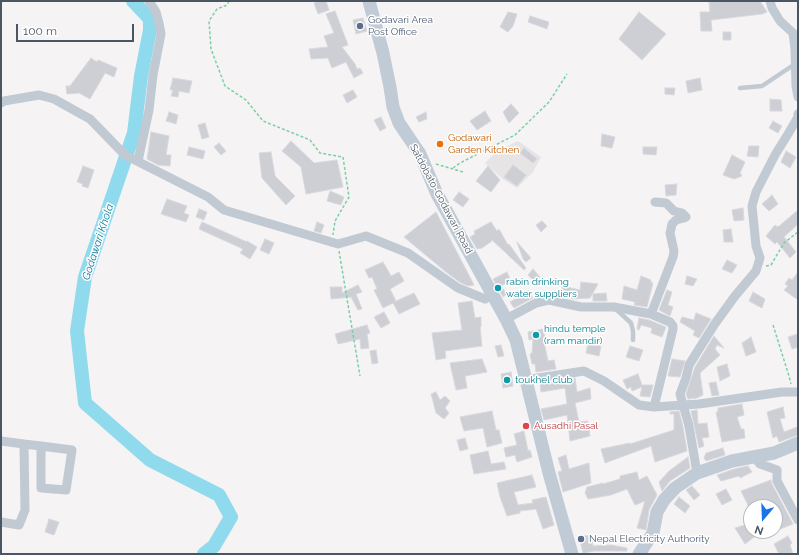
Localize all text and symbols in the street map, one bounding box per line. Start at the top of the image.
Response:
place label: Godavari Area Post Office [368,14,433,38]
scale bar [18,16,136,42]
marker: Godavari Area Post Office [355,21,365,31]
text: 100 m [23,24,57,38]
place label: Godawari Garden Kitchen [448,132,519,156]
marker: Godawari Garden Kitchen [435,139,445,149]
street label: Satdobato-Godawari Road [407,142,475,256]
water label: Godawari Khola [79,202,117,282]
place label: rabin drinking water suppliers [506,276,577,300]
marker: rabin drinking water suppliers [493,283,503,293]
place label: hindu temple (ram mandir) [544,323,606,346]
marker: hindu temple (ram mandir) [531,330,541,340]
place label: toukhel club [515,374,573,386]
marker: toukhel club [502,375,512,385]
place label: Ausadhi Pasal [534,420,598,432]
marker: Ausadhi Pasal [521,421,531,431]
north arrow [743,499,783,539]
text: N [753,522,765,537]
place label: Nepal Electricity Authority [589,533,710,545]
marker: Nepal Electricity Authority [576,534,586,544]

